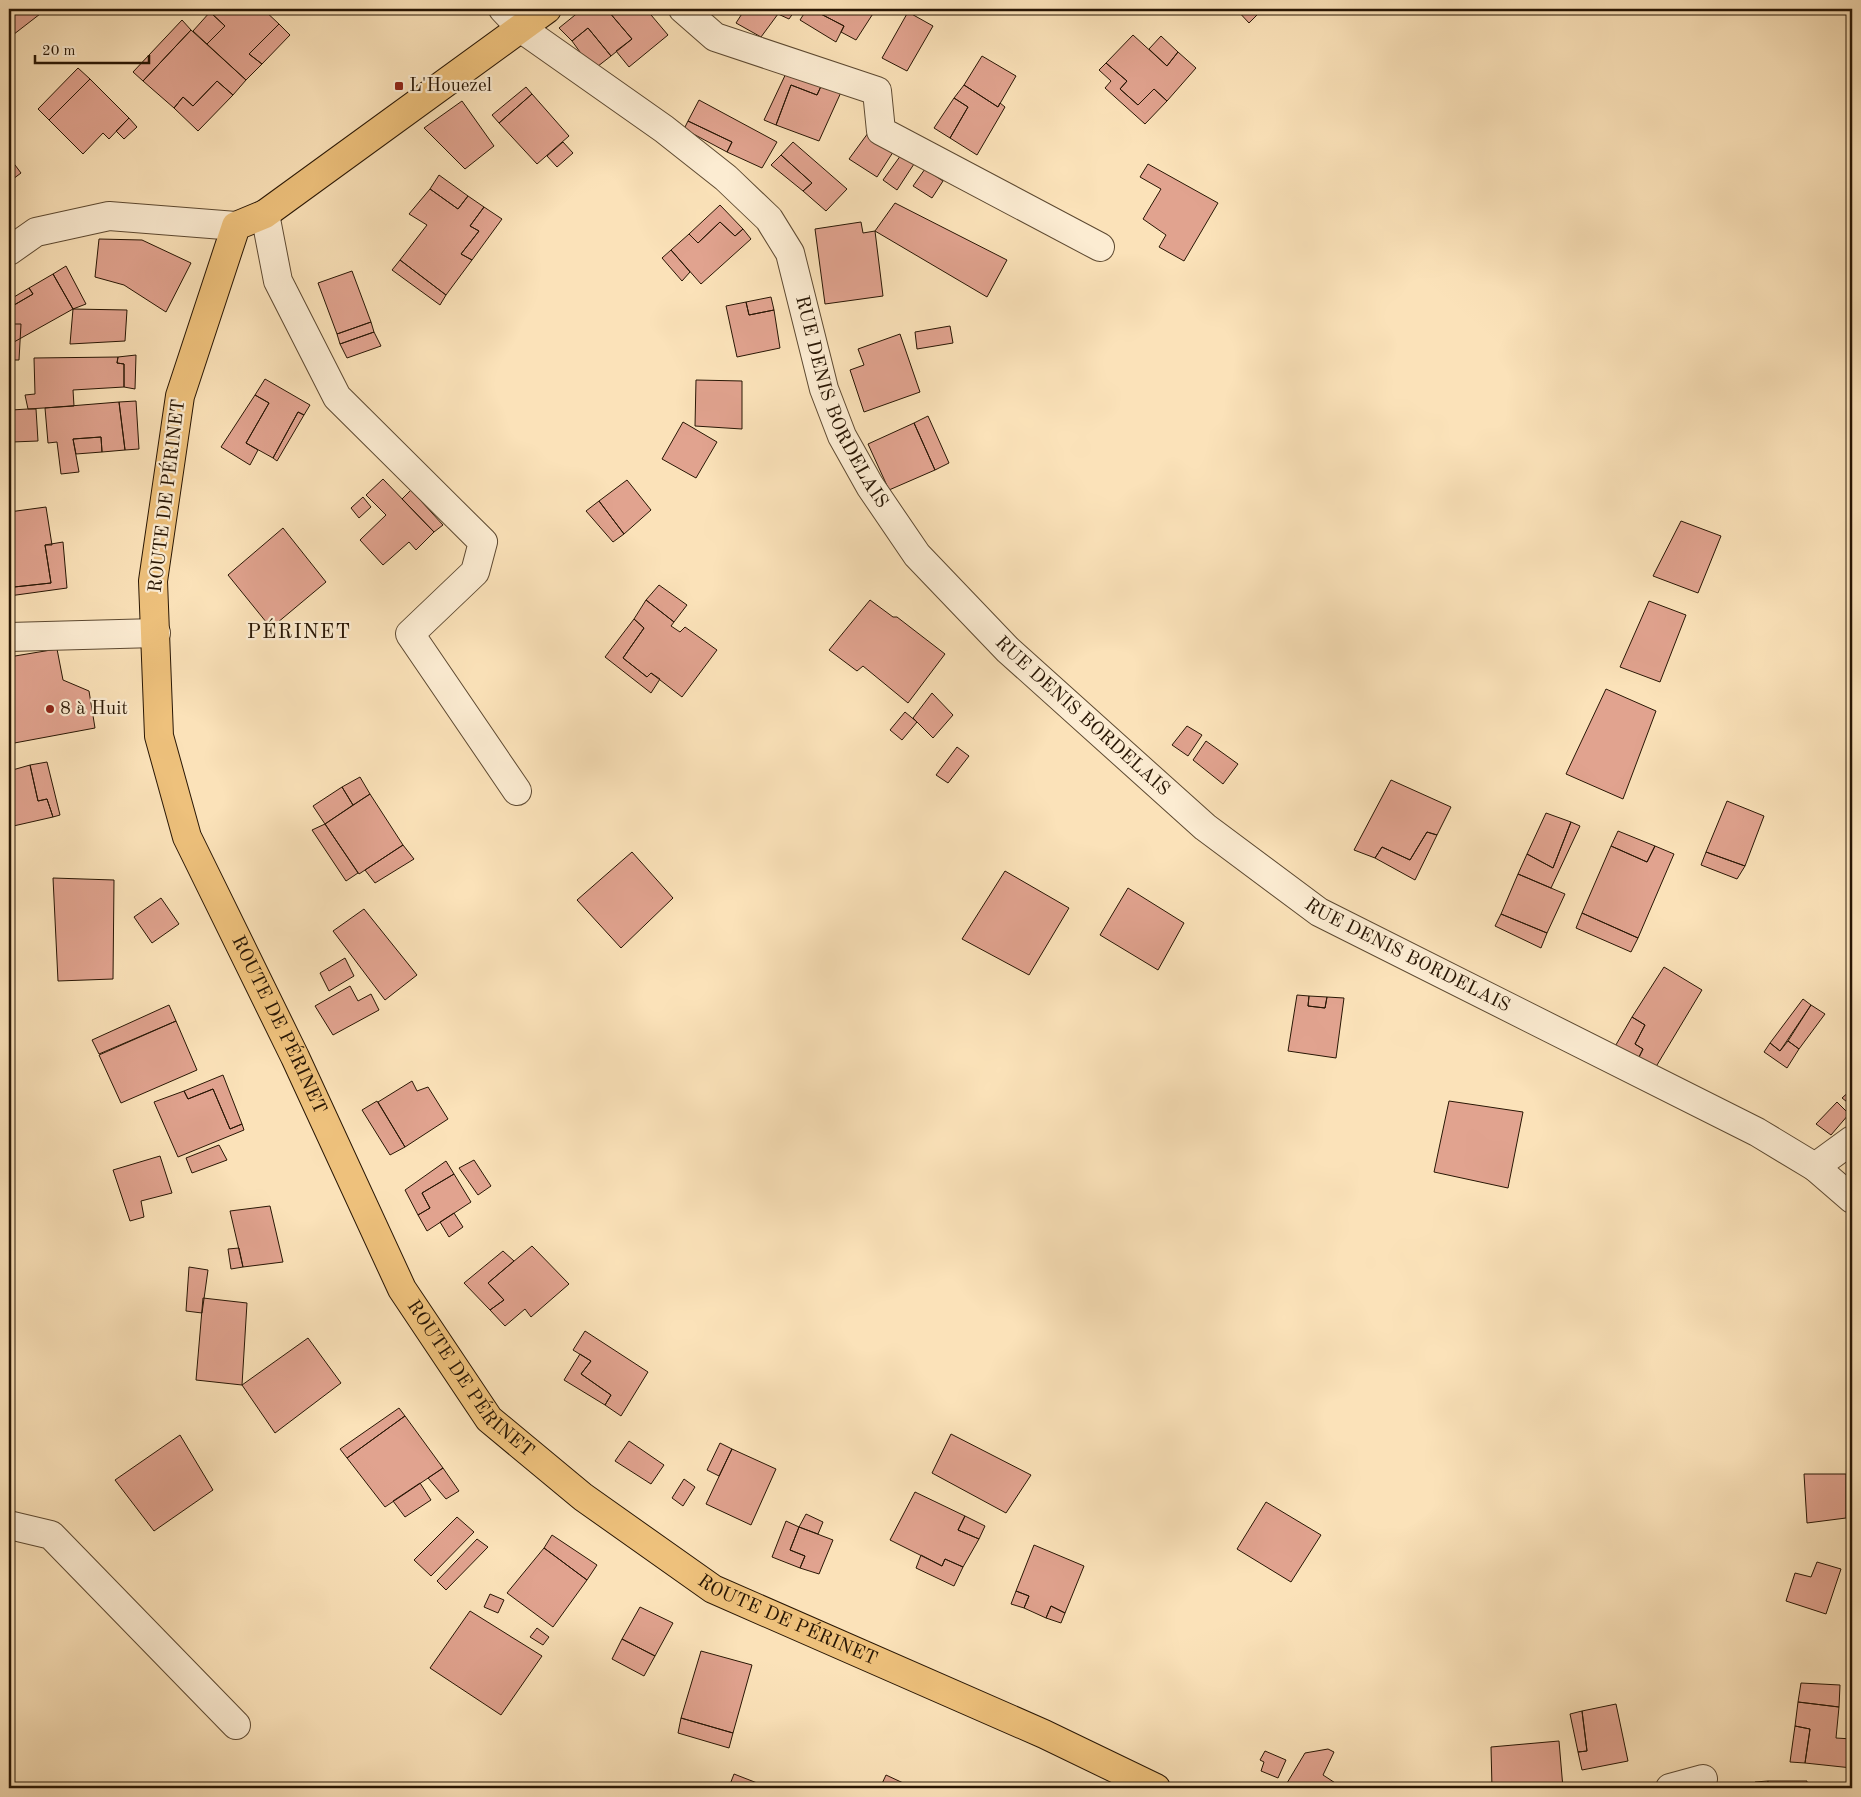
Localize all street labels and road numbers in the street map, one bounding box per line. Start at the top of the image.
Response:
street label: RUE DENIS BORDELAIS [792,294,892,512]
street label: ROUTE DE PÉRINET [143,398,189,594]
street label: RUE DENIS BORDELAIS [991,633,1173,800]
street label: RUE DENIS BORDELAIS [1301,895,1513,1016]
street label: ROUTE DE PÉRINET [228,933,329,1117]
street label: ROUTE DE PÉRINET [403,1297,537,1461]
street label: ROUTE DE PÉRINET [694,1572,880,1669]

